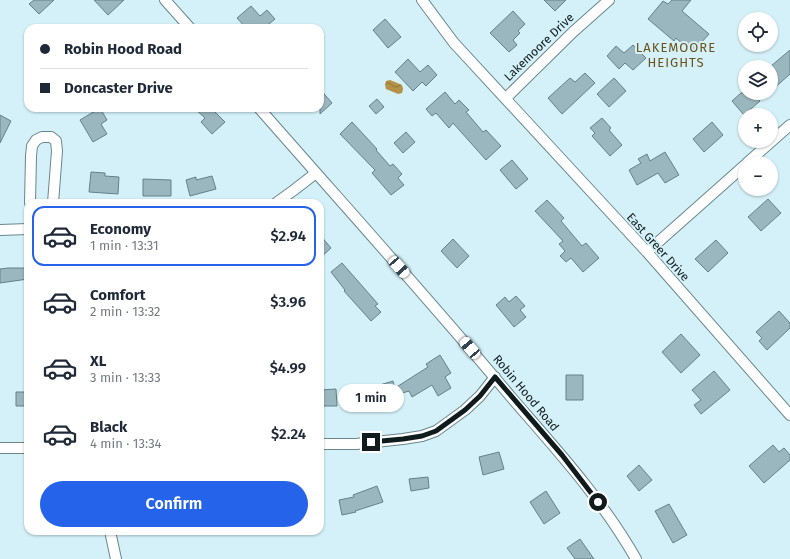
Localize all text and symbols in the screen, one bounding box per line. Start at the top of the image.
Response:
street label: Lakemoore Drive [501,10,577,84]
map controls [738,12,778,196]
button: locate [738,12,778,52]
text: Robin Hood Road [64,40,182,58]
district label: LAKEMOORE HEIGHTS [636,40,716,70]
button: layers [738,60,778,100]
text: Doncaster Drive [64,79,173,97]
button: + [738,108,778,148]
button: − [738,156,778,196]
street label: East Greer Drive [624,210,692,284]
icon: car [42,218,78,254]
text: Economy [90,220,151,238]
text: $2.94 [271,227,306,245]
text: 1 min · 13:31 [90,238,159,253]
car [387,254,411,280]
icon: car [42,284,78,320]
text: Comfort [90,286,146,304]
text: $3.96 [270,293,306,311]
text: 2 min · 13:32 [90,304,160,319]
car [458,335,482,361]
icon: car [42,350,78,386]
text: XL [90,352,106,370]
street label: Robin Hood Road [490,352,562,434]
text: $4.99 [270,359,306,377]
text: 3 min · 13:33 [90,370,161,385]
callout: 1 min [338,384,404,412]
text: 1 min [355,390,387,405]
icon: car [42,416,78,452]
text: Black [90,418,127,436]
text: $2.24 [271,425,306,443]
route end [362,433,380,451]
text: 4 min · 13:34 [90,436,162,451]
button: Confirm [40,481,308,527]
route start [589,493,607,511]

